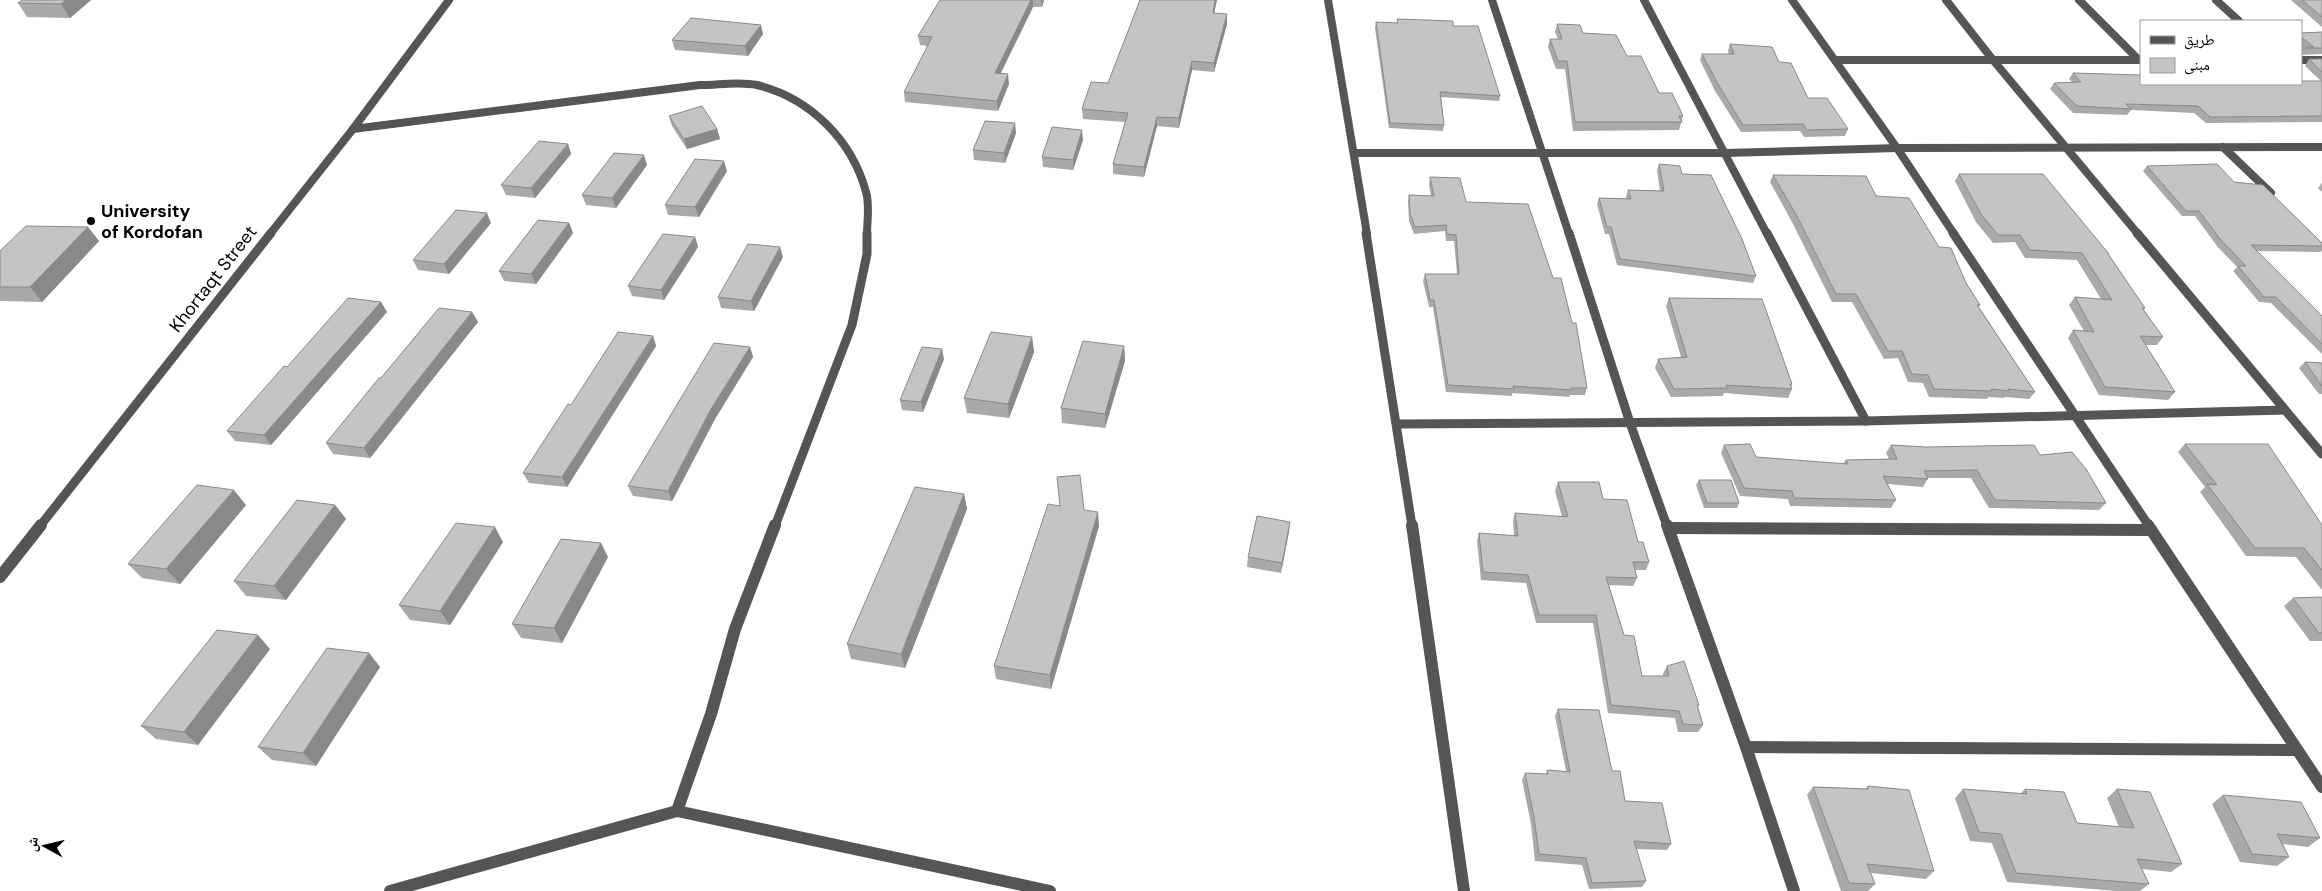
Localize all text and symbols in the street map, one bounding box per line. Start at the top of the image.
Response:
legend [2140,20,2302,85]
text: طريق [2184,30,2215,50]
text: مبنى [2184,55,2210,75]
place label: University of Kordofan [101,199,203,244]
marker: University of Kordofan [85,215,97,227]
street label: Khortaqt Street [164,221,262,337]
north arrow [20,821,70,871]
text: ش [22,835,42,853]

